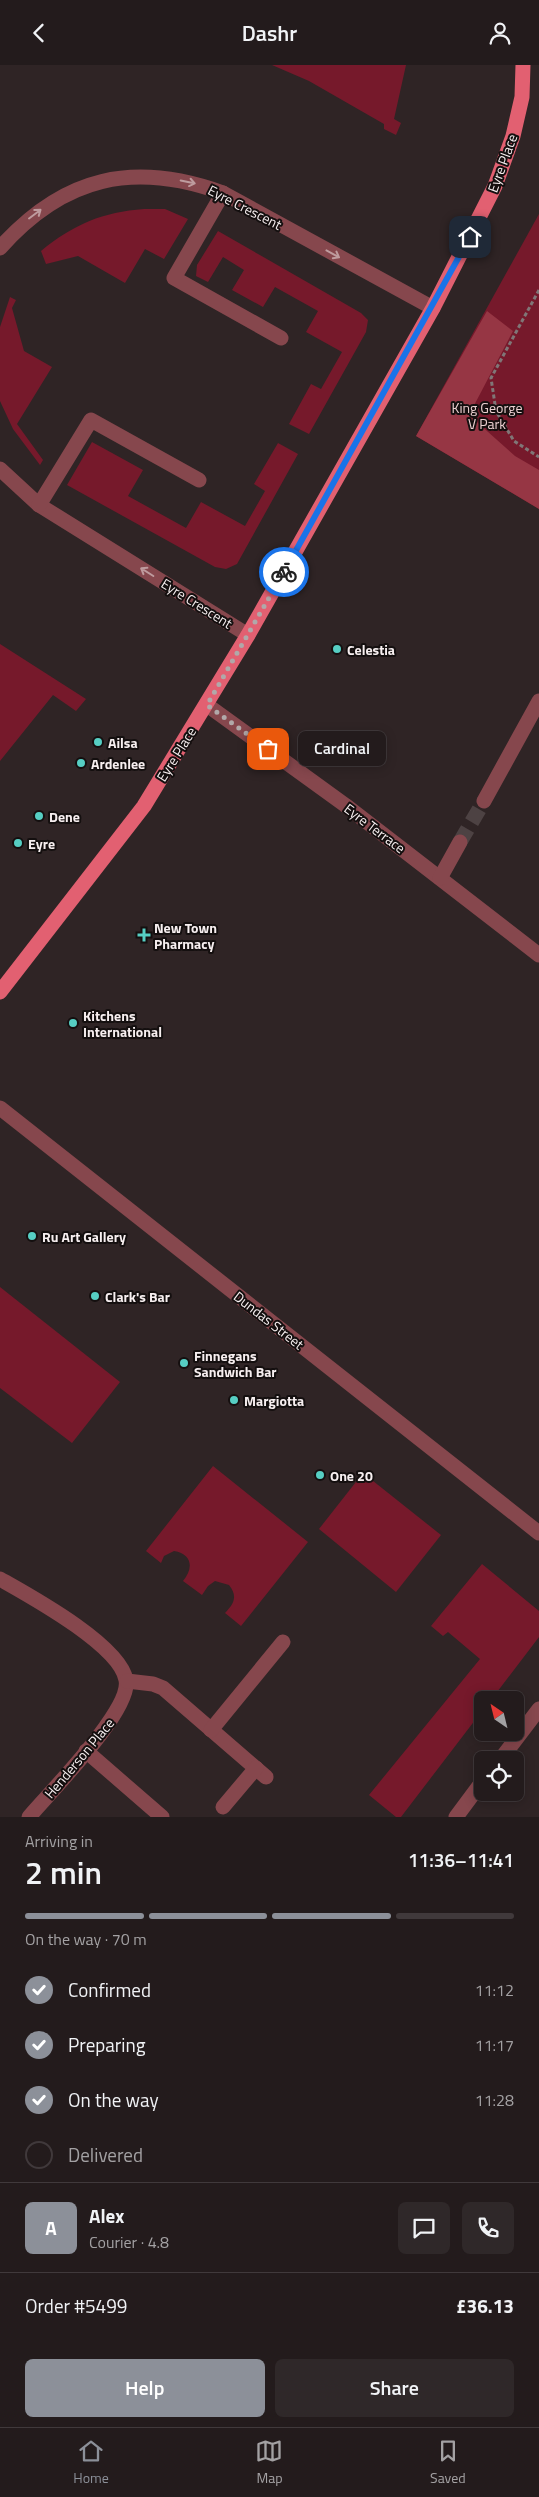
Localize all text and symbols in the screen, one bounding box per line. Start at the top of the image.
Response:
text: Dashr [242,16,297,50]
icon: back [25,19,53,47]
icon: person [486,19,514,47]
street label: Eyre Place [482,131,522,195]
one-way arrow [180,177,196,187]
street label: Eyre Crescent [204,179,286,235]
one-way arrow [28,208,41,219]
pin [449,216,491,258]
icon: home [456,223,484,251]
one-way arrow [326,249,340,259]
park label: King George V Park [452,397,522,434]
courier [259,547,309,597]
icon: bike [270,558,298,586]
one-way arrow [141,567,155,577]
street label: Eyre Crescent [157,573,237,633]
place label: Celestia [347,639,395,660]
marker: Celestia [331,643,343,655]
street label: Eyre Place [151,723,201,785]
pin [247,728,289,770]
callout: Cardinal [298,731,386,767]
place label: Ailsa [108,732,138,753]
icon: bag [254,735,282,763]
marker: Ailsa [92,736,104,748]
text: Cardinal [314,736,370,760]
place label: Ardenlee [91,753,145,774]
marker: Ardenlee [75,757,87,769]
street label: Eyre Terrace [340,798,410,858]
place label: Dene [49,806,80,827]
marker: Dene [33,810,45,822]
place label: Eyre [28,833,55,854]
marker: Eyre [12,837,24,849]
place label: New Town Pharmacy [154,917,217,954]
marker: New Town Pharmacy [138,929,150,941]
place label: Kitchens International [83,1005,162,1042]
marker: Kitchens International [67,1017,79,1029]
place label: Ru Art Gallery [42,1226,126,1247]
marker: Ru Art Gallery [26,1230,38,1242]
place label: Clark's Bar [105,1286,170,1307]
street label: Dundas Street [229,1286,309,1354]
marker: Clark's Bar [89,1290,101,1302]
place label: Finnegans Sandwich Bar [194,1345,277,1382]
marker: Finnegans Sandwich Bar [178,1357,190,1369]
place label: Margiotta [244,1390,304,1411]
marker: Margiotta [228,1394,240,1406]
place label: One 20 [330,1465,373,1486]
marker: One 20 [314,1469,326,1481]
north arrow [474,1691,524,1741]
map controls [474,1691,524,1801]
street label: Henderson Place [39,1713,119,1803]
button: locate [474,1751,524,1801]
text: Arriving in [25,1829,93,1853]
text: 11:36–11:41 [408,1845,514,1874]
text: 2 min [25,1848,102,1896]
text: On the way · 70 m [25,1927,147,1951]
text: Confirmed [68,1975,151,2004]
icon: check [25,1976,53,2004]
text: 11:12 [475,1978,514,2002]
text: Preparing [68,2030,145,2059]
icon: check [25,2031,53,2059]
text: 11:17 [475,2033,514,2057]
text: On the way [68,2085,159,2114]
icon: check [25,2086,53,2114]
text: 11:28 [475,2088,514,2112]
text: Delivered [68,2140,143,2169]
text: Alex [89,2201,124,2230]
button: chat [398,2202,450,2254]
button: phone [462,2202,514,2254]
text: A [45,2213,57,2242]
text: Courier · 4.8 [89,2230,169,2254]
text: Order #5499 [25,2291,127,2320]
text: £36.13 [456,2291,514,2320]
button: Help [25,2359,265,2417]
button: Share [275,2359,514,2417]
tab: Home [73,2437,109,2488]
tab: Map [255,2437,283,2488]
tab: Saved [430,2437,466,2488]

